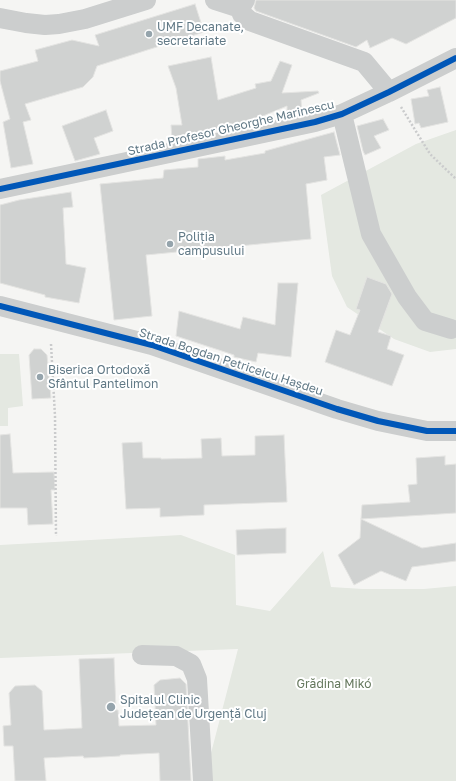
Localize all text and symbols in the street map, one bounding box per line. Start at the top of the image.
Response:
place label: UMF Decanate, secretariate [157,20,244,48]
marker: UMF Decanate, secretariate [144,29,154,39]
street label: Strada Profesor Gheorghe Marinescu [126,97,336,159]
place label: Poliția campusului [178,230,245,258]
marker: Poliția campusului [165,239,175,249]
street label: Strada Bogdan Petriceicu Hașdeu [137,325,325,399]
place label: Biserica Ortodoxă Sfântul Pantelimon [48,363,158,391]
marker: Biserica Ortodoxă Sfântul Pantelimon [35,372,45,382]
park label: Grădina Mikó [297,677,371,691]
place label: Spitalul Clinic Județean de Urgență Cluj [120,693,267,721]
marker: Spitalul Clinic Județean de Urgență Cluj [105,701,117,713]

